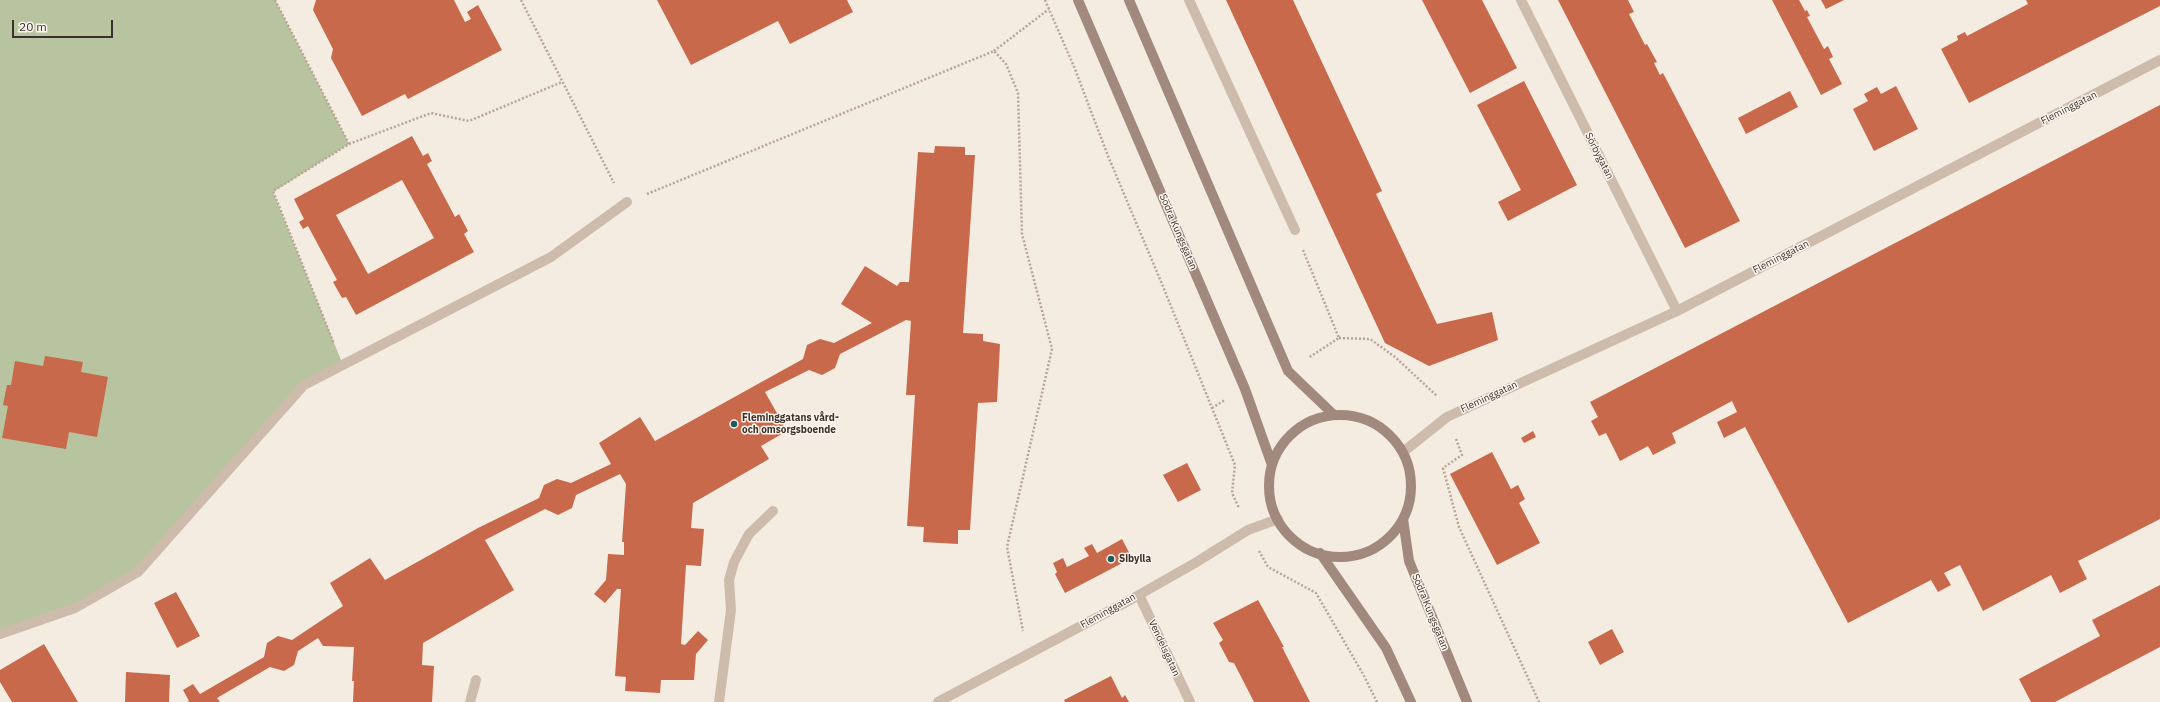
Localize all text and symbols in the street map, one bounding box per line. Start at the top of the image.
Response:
scale bar [14,12,115,38]
text: 20 m [19,19,47,34]
street label: Fleminggatan [2039,89,2099,127]
street label: Sörbygatan [1582,131,1616,181]
street label: Södra Kungsgatan [1157,192,1199,272]
street label: Fleminggatan [1751,238,1811,276]
street label: Fleminggatan [1459,379,1519,415]
place label: Fleminggatans vård- och omsorgsboende [742,412,839,436]
marker: Fleminggatans vård- och omsorgsboende [729,419,739,429]
place label: Sibylla [1119,553,1151,565]
marker: Sibylla [1106,554,1116,564]
street label: Södra Kungsgatan [1409,572,1451,652]
street label: Fleminggatan [1078,591,1138,631]
street label: Vendelsgatan [1146,618,1182,678]

